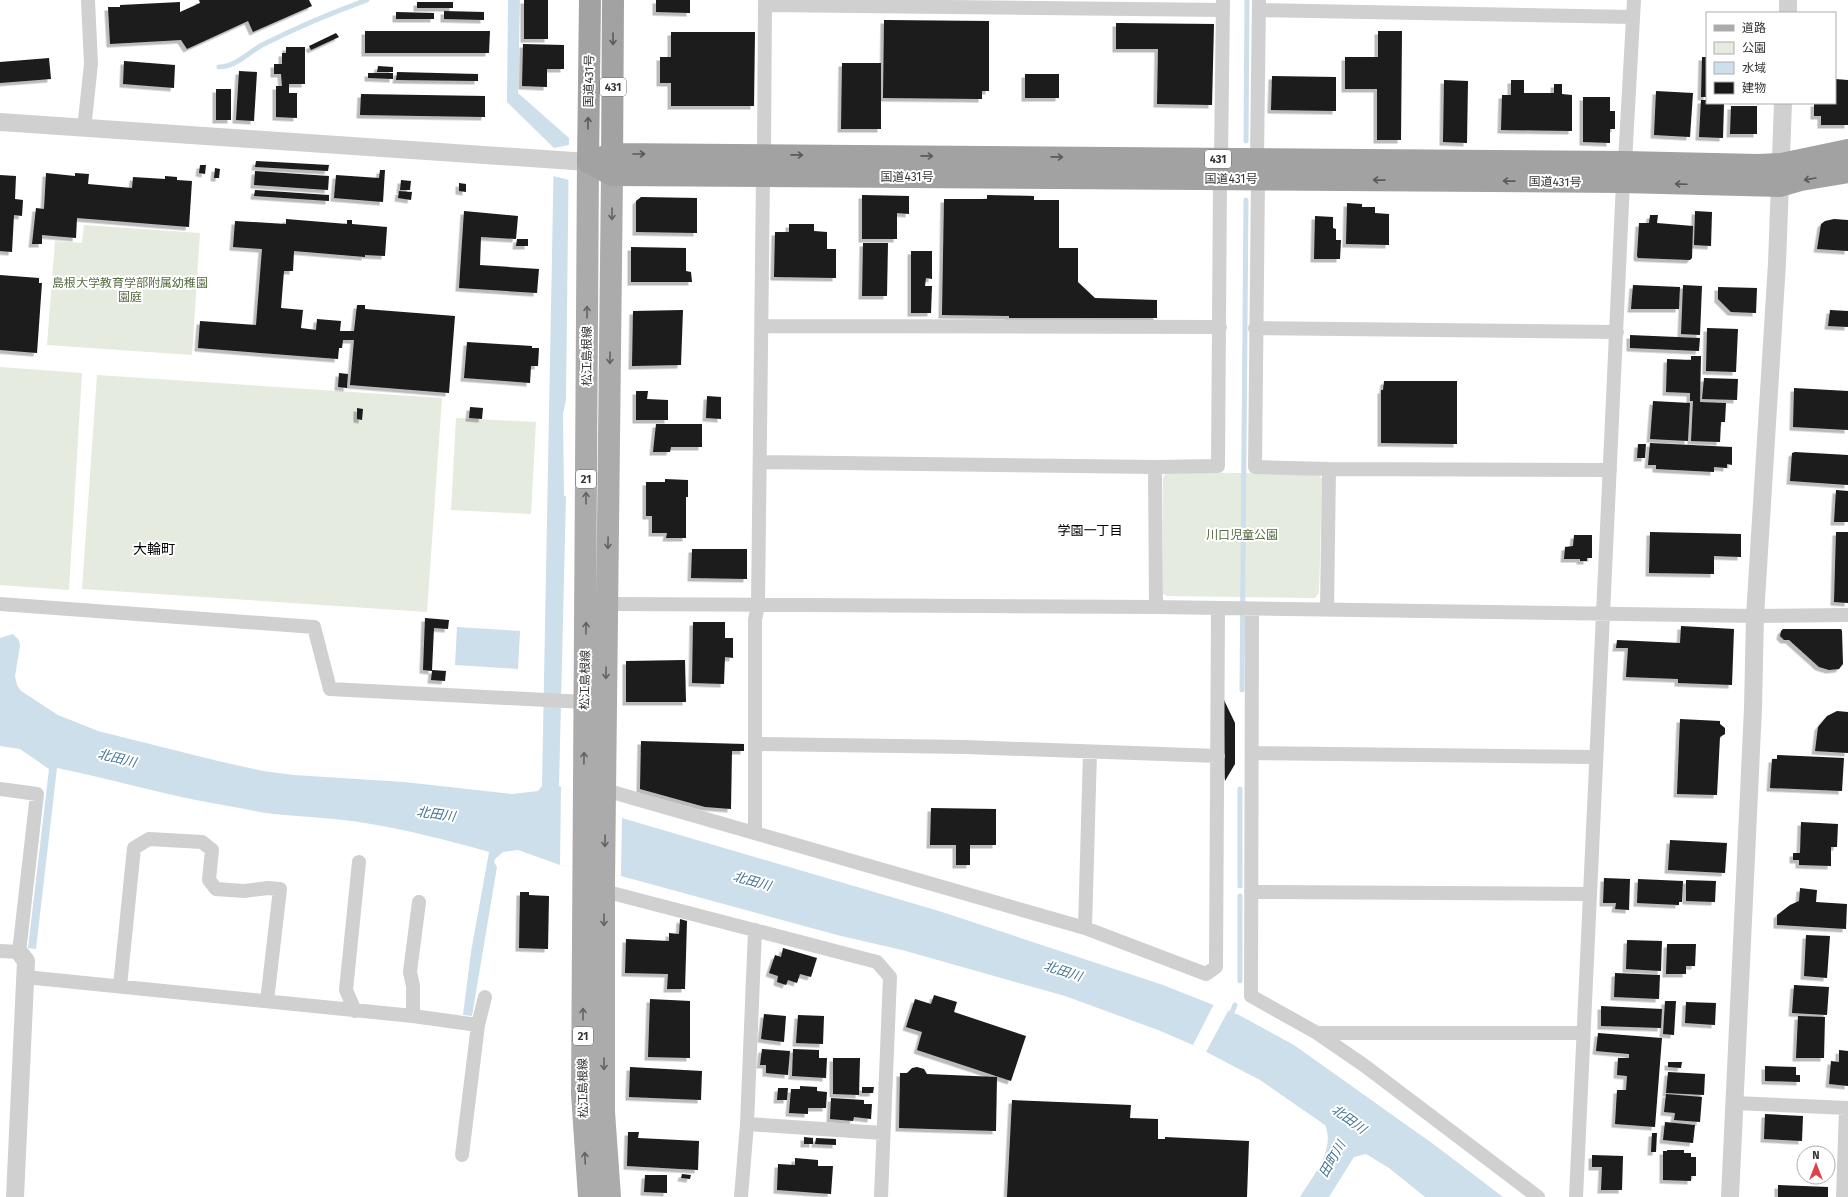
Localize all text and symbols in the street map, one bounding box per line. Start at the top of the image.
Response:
legend [1706,12,1836,104]
text: 道路 [1742,21,1766,35]
one-way arrow [609,32,617,45]
text: 公園 [1742,41,1766,55]
street label: 国道431号 [582,54,596,108]
text: 水域 [1742,61,1766,75]
road number: 431 [600,78,626,96]
text: 建物 [1742,81,1766,95]
one-way arrow [584,117,592,130]
one-way arrow [632,150,645,158]
road number: 431 [1205,150,1231,168]
one-way arrow [790,151,803,159]
one-way arrow [920,152,933,160]
one-way arrow [1050,153,1063,161]
street label: 国道431号 [880,170,934,184]
street label: 国道431号 [1204,172,1258,186]
street label: 国道431号 [1528,175,1582,189]
one-way arrow [1803,175,1816,183]
one-way arrow [1373,176,1386,184]
one-way arrow [1503,178,1516,185]
one-way arrow [1675,180,1688,188]
one-way arrow [608,207,616,220]
park label: 島根大学教育学部附属幼稚園 園庭 [52,276,208,304]
one-way arrow [583,306,591,319]
street label: 松江島根線 [580,326,594,386]
one-way arrow [606,351,614,364]
road number: 21 [576,470,596,488]
one-way arrow [582,492,590,505]
district label: 学園一丁目 [1057,523,1123,538]
park label: 川口児童公園 [1206,528,1278,542]
one-way arrow [604,536,612,549]
district label: 大輪町 [133,541,175,558]
one-way arrow [582,622,589,635]
street label: 松江島根線 [577,650,593,710]
one-way arrow [602,666,610,679]
water label: 北田川 [96,746,140,770]
one-way arrow [580,752,588,765]
water label: 北田川 [416,804,458,824]
one-way arrow [601,834,609,847]
water label: 北田川 [731,868,775,894]
one-way arrow [600,913,608,926]
water label: 北田川 [1042,958,1086,985]
one-way arrow [579,1008,587,1021]
road number: 21 [573,1027,593,1045]
one-way arrow [600,1057,608,1070]
street label: 松江島根線 [575,1058,591,1118]
water label: 北田川 [1329,1101,1371,1138]
water label: 田町川 [1316,1137,1349,1180]
north arrow [1796,1145,1836,1185]
text: N [1812,1149,1820,1162]
one-way arrow [582,1152,589,1165]

